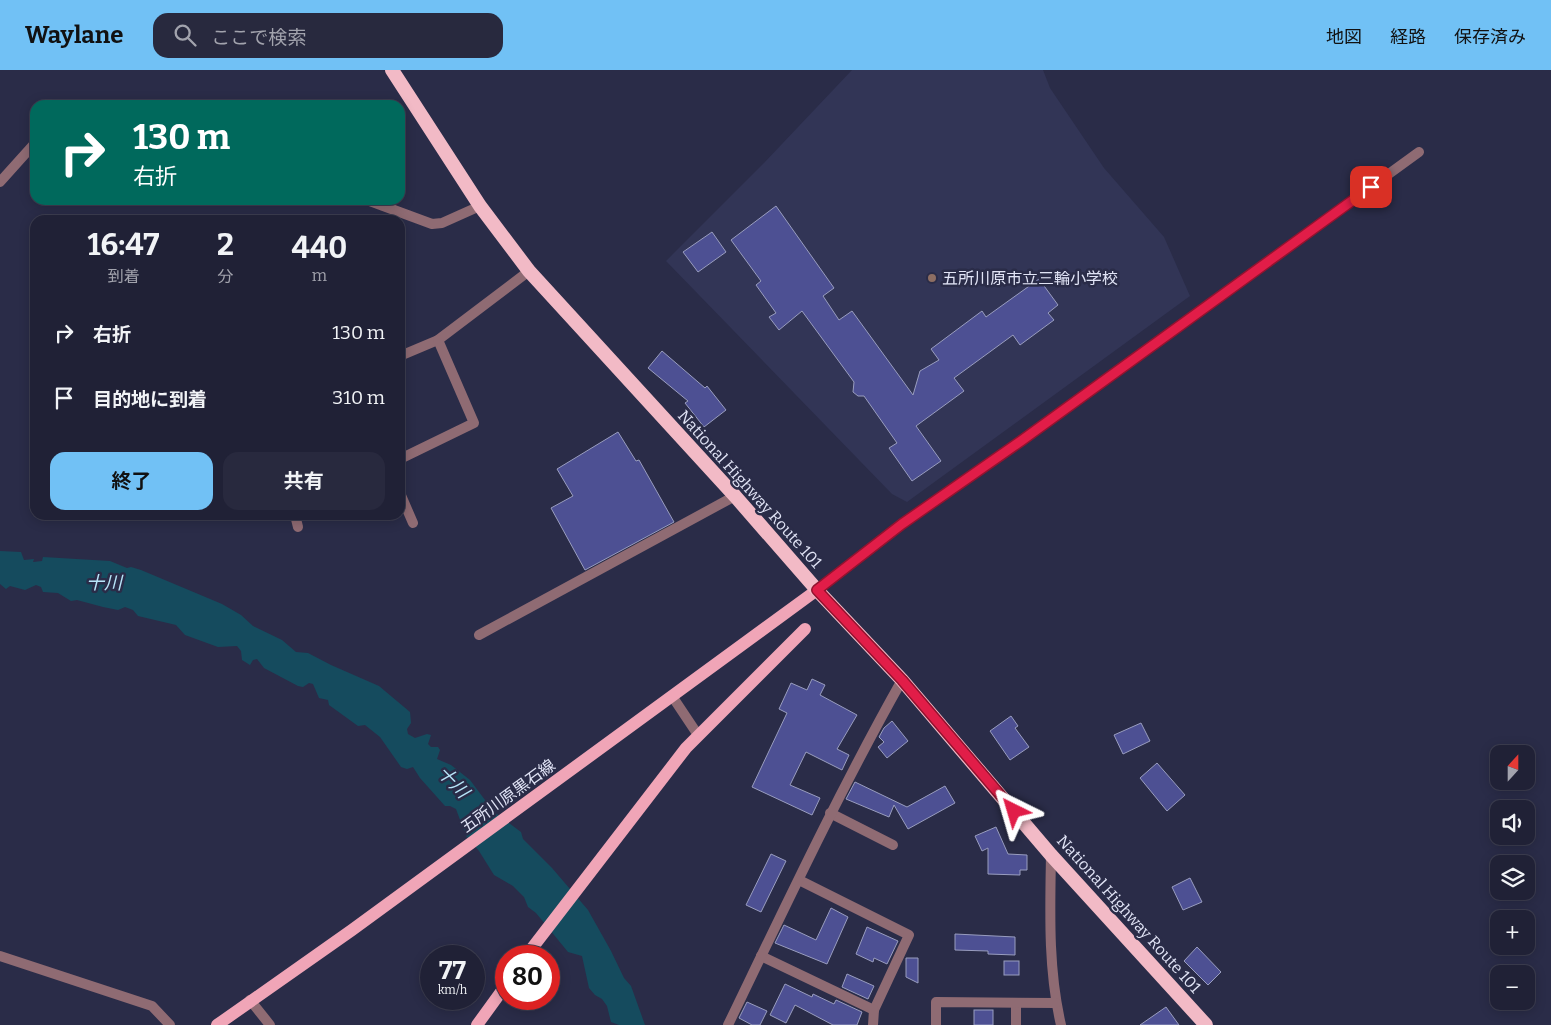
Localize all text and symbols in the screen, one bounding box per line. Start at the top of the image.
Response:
search box [153,13,503,58]
text: Waylane [25,21,123,49]
icon: search [171,21,199,49]
text: ここで検索 [211,26,306,49]
text: 地図 [1326,26,1362,48]
text: 経路 [1390,26,1426,48]
text: 保存済み [1454,26,1526,48]
text: 130 m [133,116,230,158]
icon: right [50,120,115,185]
text: 右折 [133,163,177,190]
pin [1350,166,1392,208]
icon: arrive [1357,173,1385,201]
text: 16:47 [88,227,159,263]
text: 2 [217,227,234,263]
text: 440 [291,230,347,266]
text: m [312,266,327,285]
text: 到着 [107,267,139,286]
text: 分 [217,267,233,286]
place label: 五所川原市立三輪小学校 [942,269,1118,288]
marker: 五所川原市立三輪小学校 [926,272,938,284]
icon: right [50,319,78,347]
text: 130 m [332,321,385,344]
text: 右折 [93,323,131,346]
icon: arrive [50,384,78,412]
text: 310 m [332,386,385,409]
text: 目的地に到着 [93,388,207,411]
street label: National Highway Route 101 [674,406,826,572]
button: 終了 [50,452,213,510]
button: 共有 [223,452,385,510]
water label: 十川 [86,572,124,594]
north arrow [1490,745,1535,790]
map controls [1490,745,1535,1010]
street label: 五所川原黒石線 [457,755,559,837]
water label: 十川 [433,761,475,804]
position arrow [987,784,1039,836]
button: sound [1490,800,1535,845]
street label: National Highway Route 101 [1053,831,1205,997]
button: layers [1490,855,1535,900]
button: + [1490,910,1535,955]
speed limit sign: 80 [495,945,560,1010]
text: 77 [439,956,466,986]
button: − [1490,965,1535,1010]
text: km/h [438,983,467,997]

